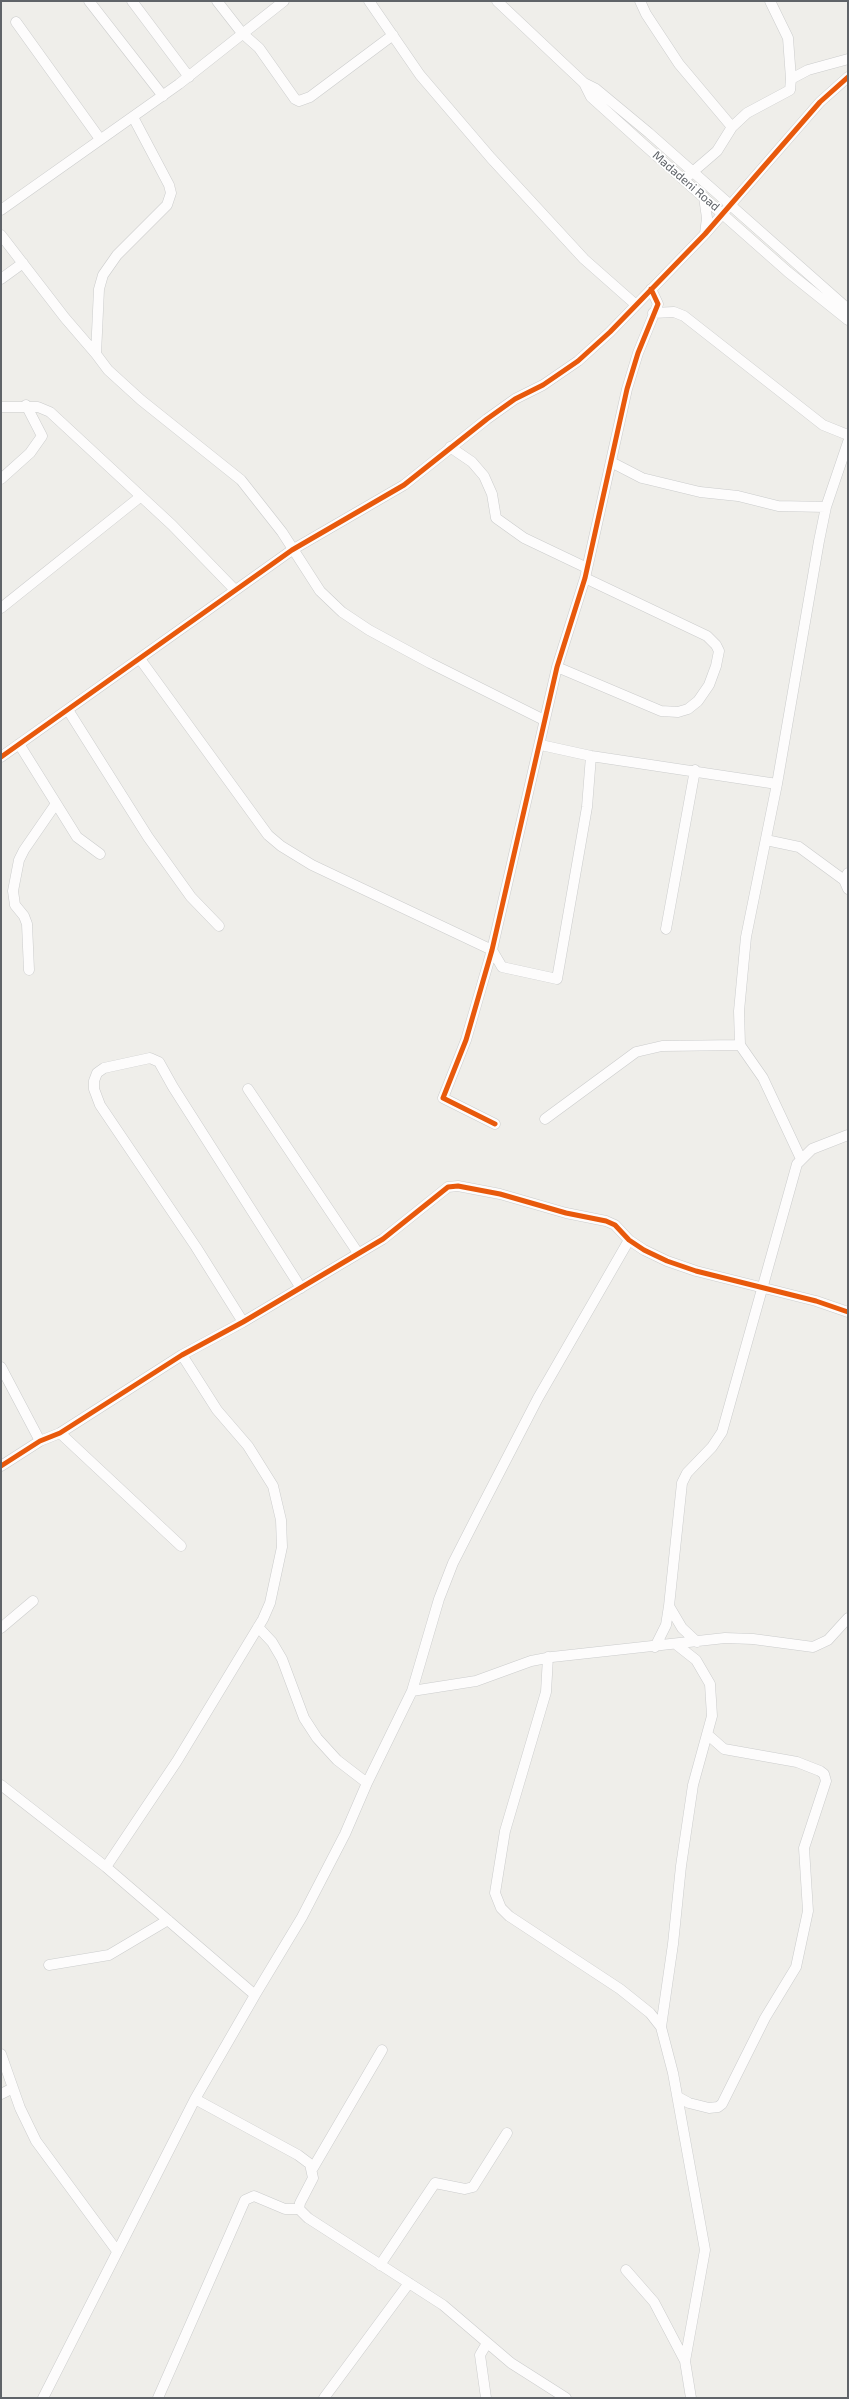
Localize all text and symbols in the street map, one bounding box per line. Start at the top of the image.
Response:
street label: Madadeni Road [650,148,722,214]

